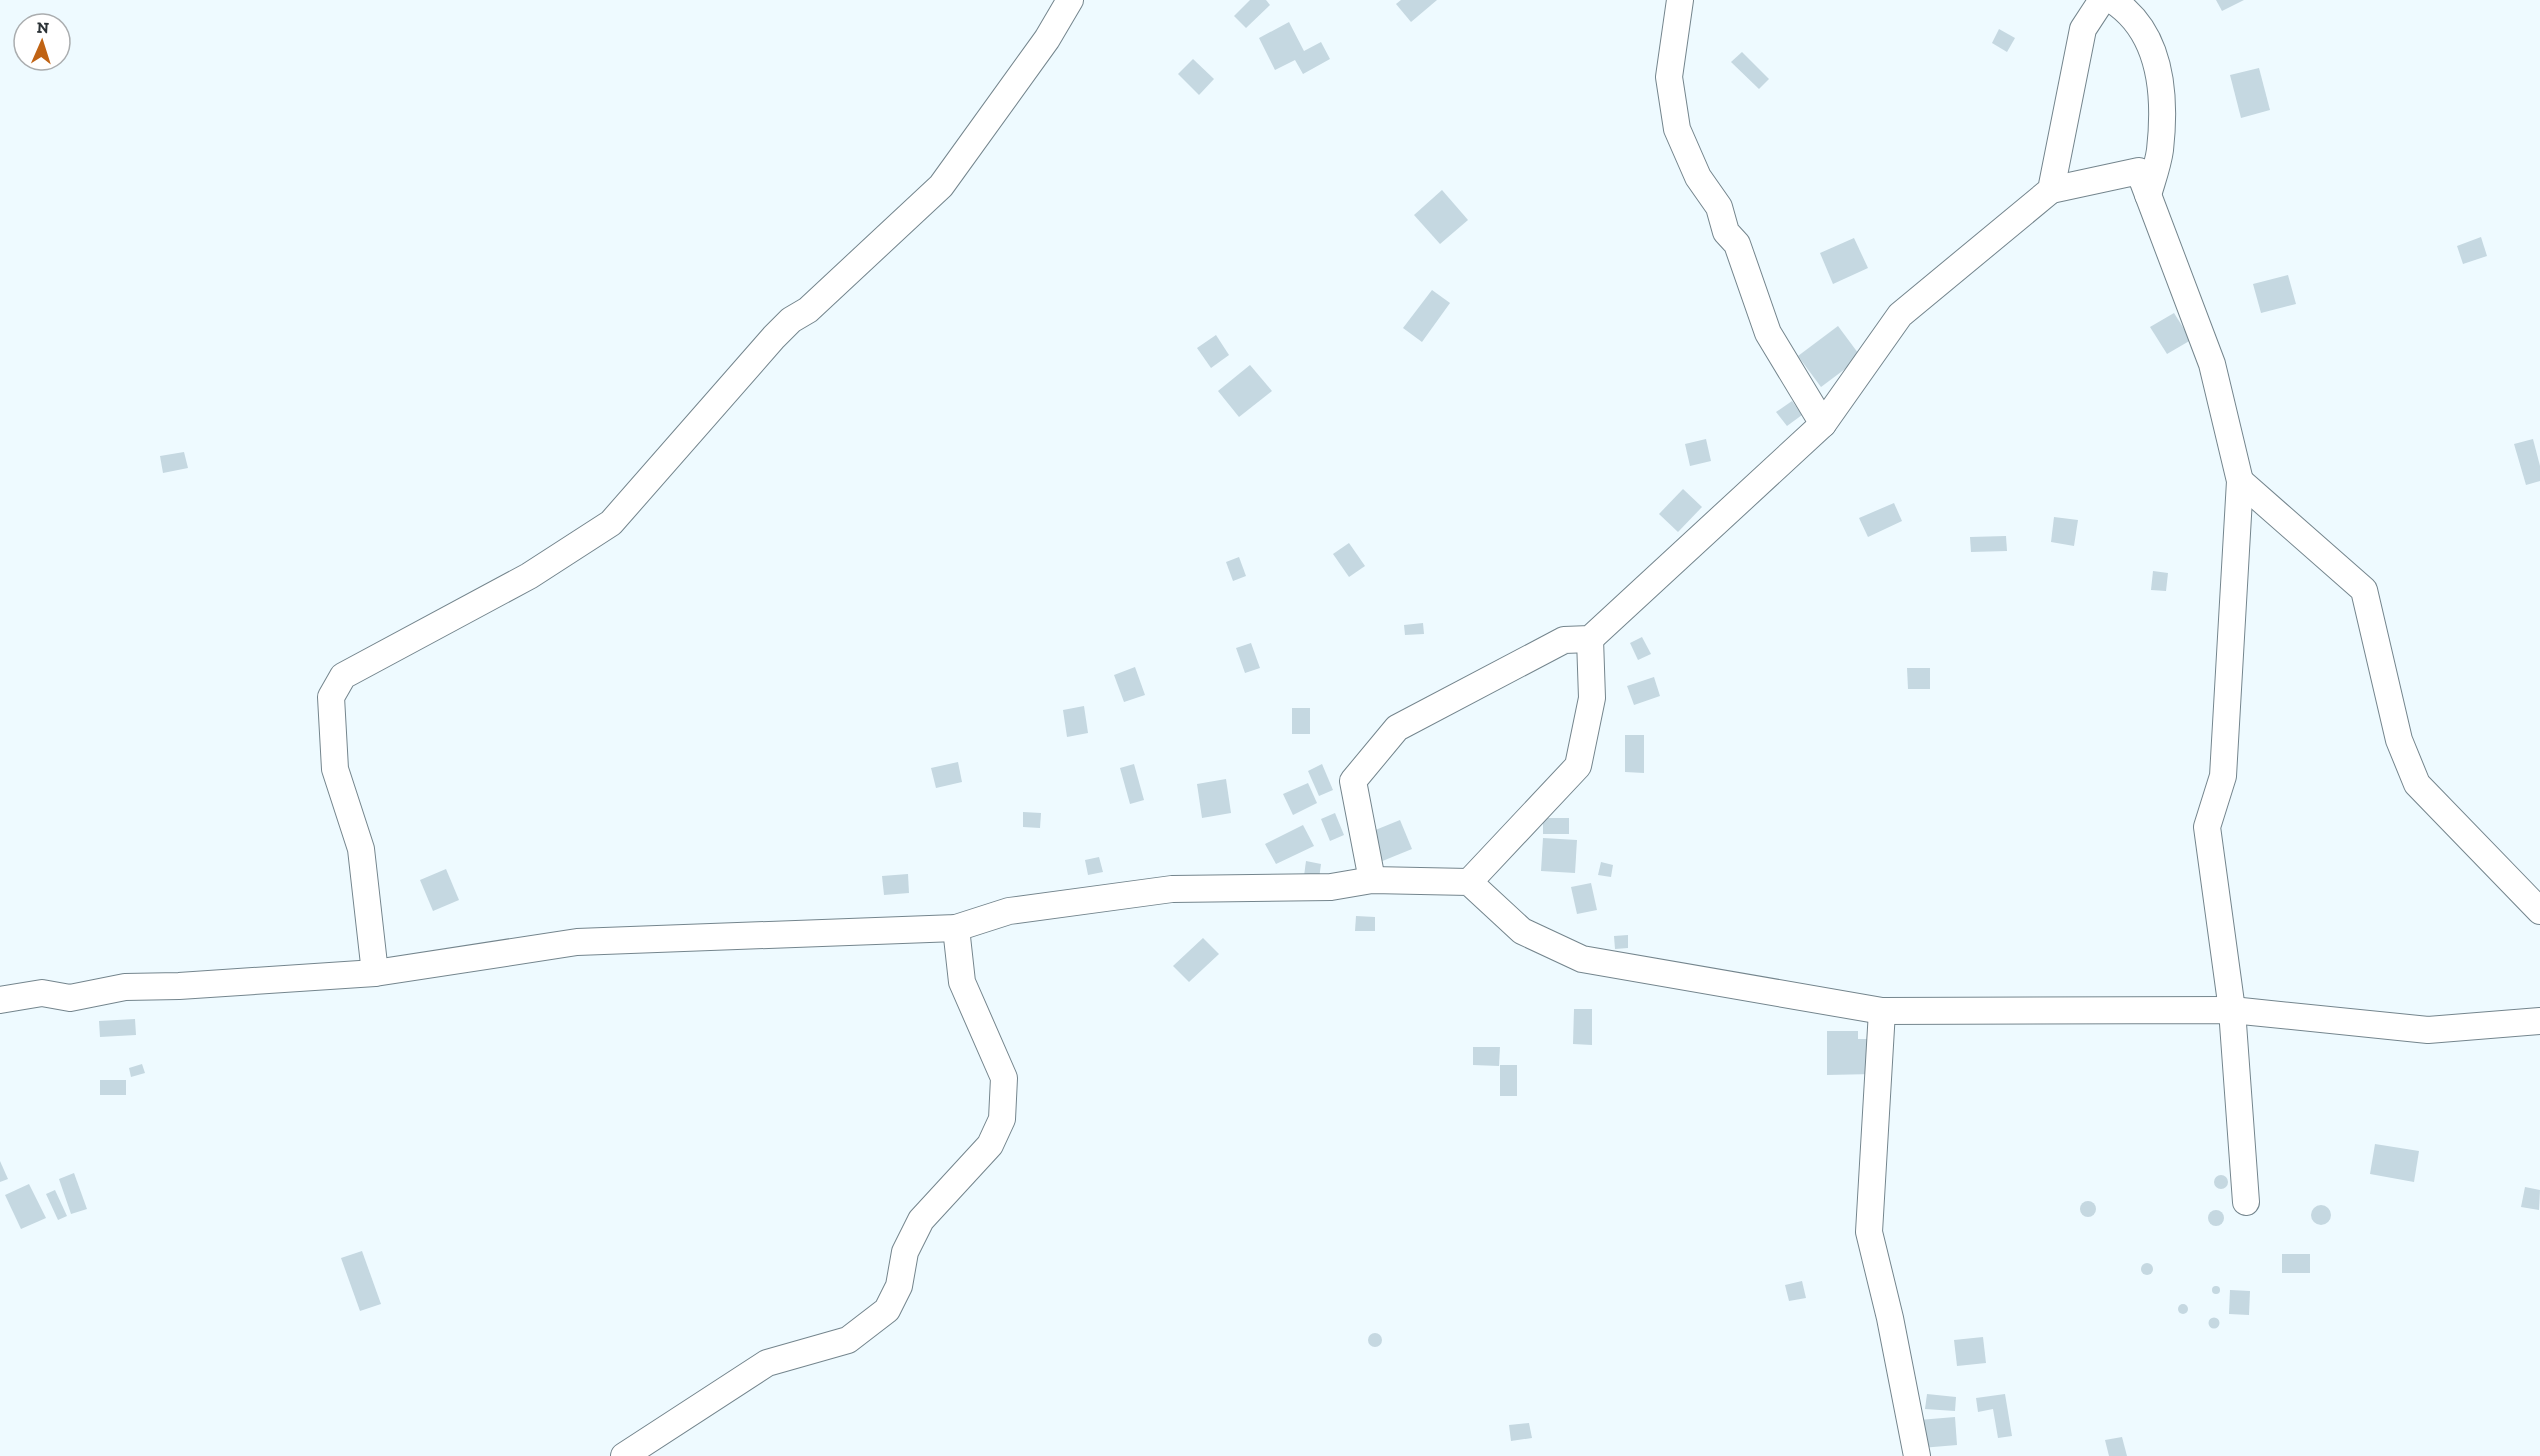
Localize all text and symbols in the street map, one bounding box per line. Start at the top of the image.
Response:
north arrow [12,12,72,72]
text: N [36,18,49,37]

